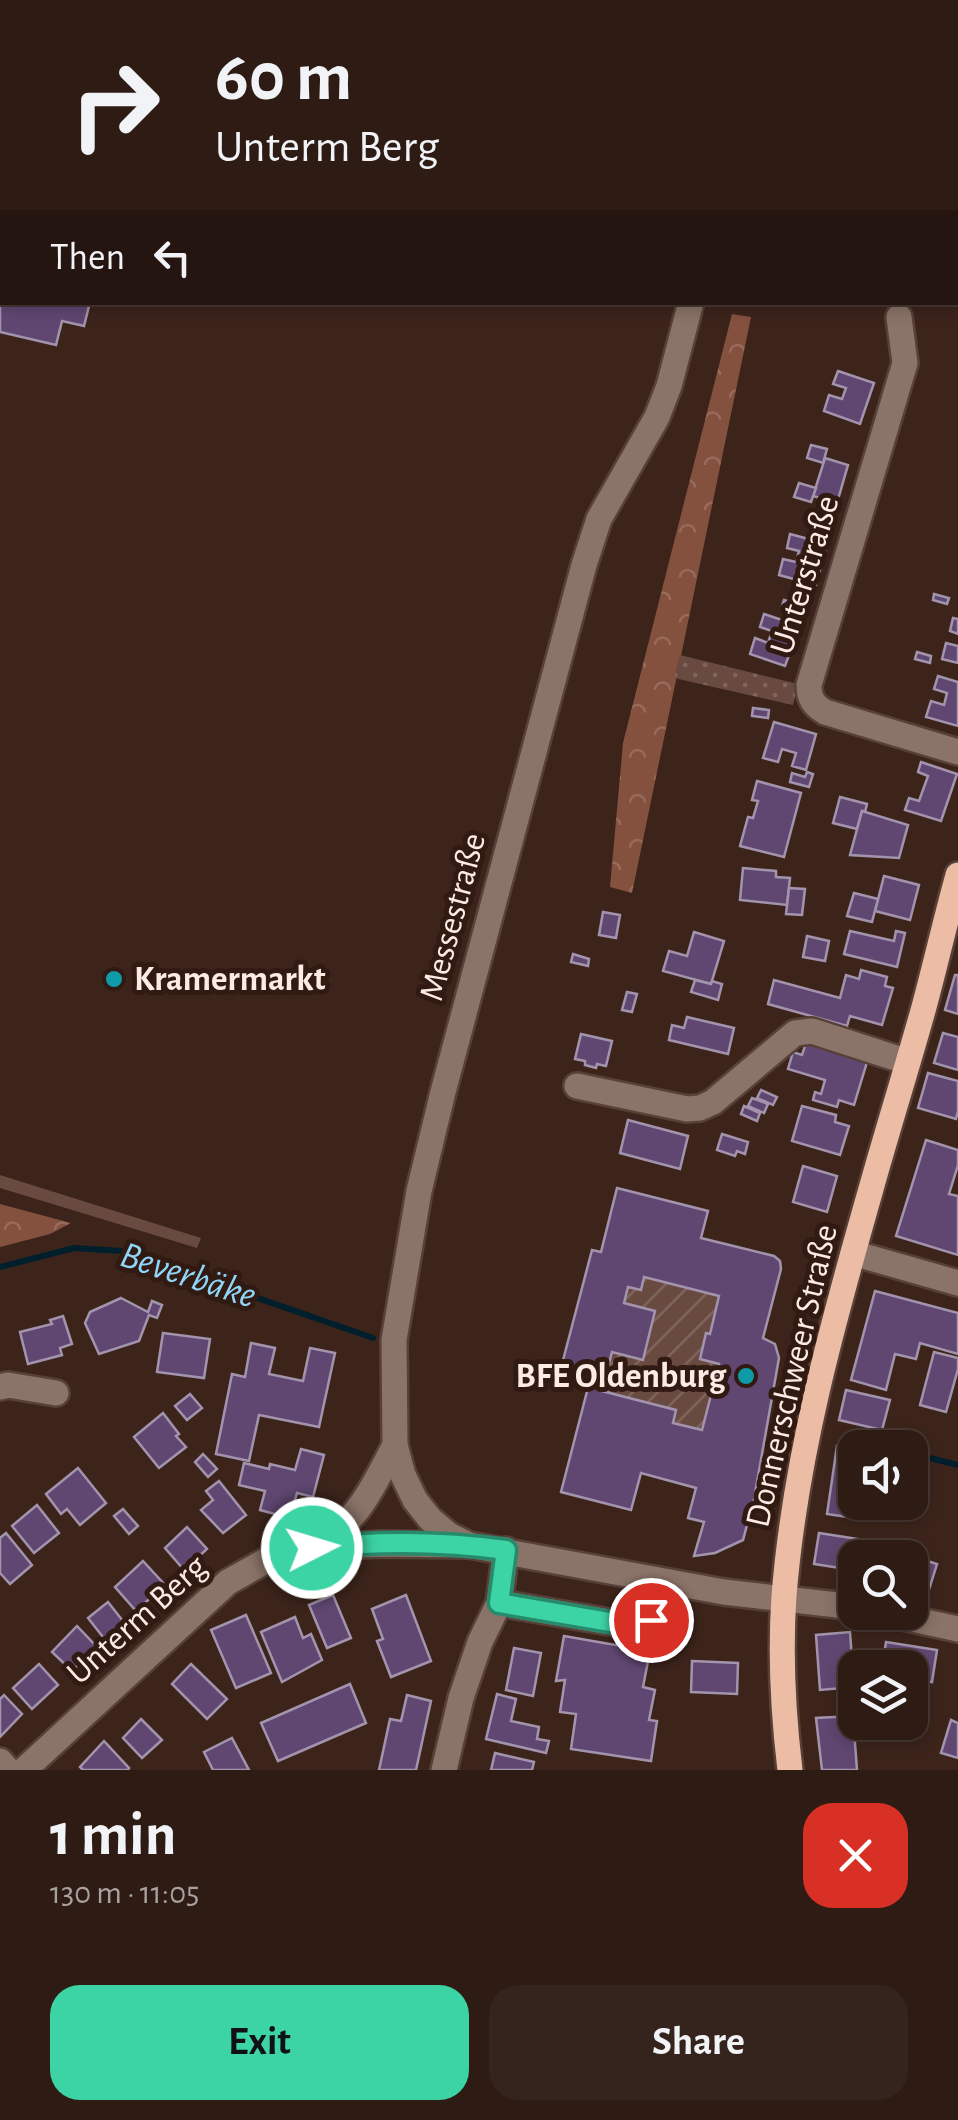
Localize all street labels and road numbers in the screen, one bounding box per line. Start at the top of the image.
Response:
street label: Unterstraße [764,491,846,659]
street label: Messestraße [414,829,492,1005]
street label: Donnerschweer Straße [740,1221,844,1531]
street label: Unterm Berg [61,1549,213,1691]

